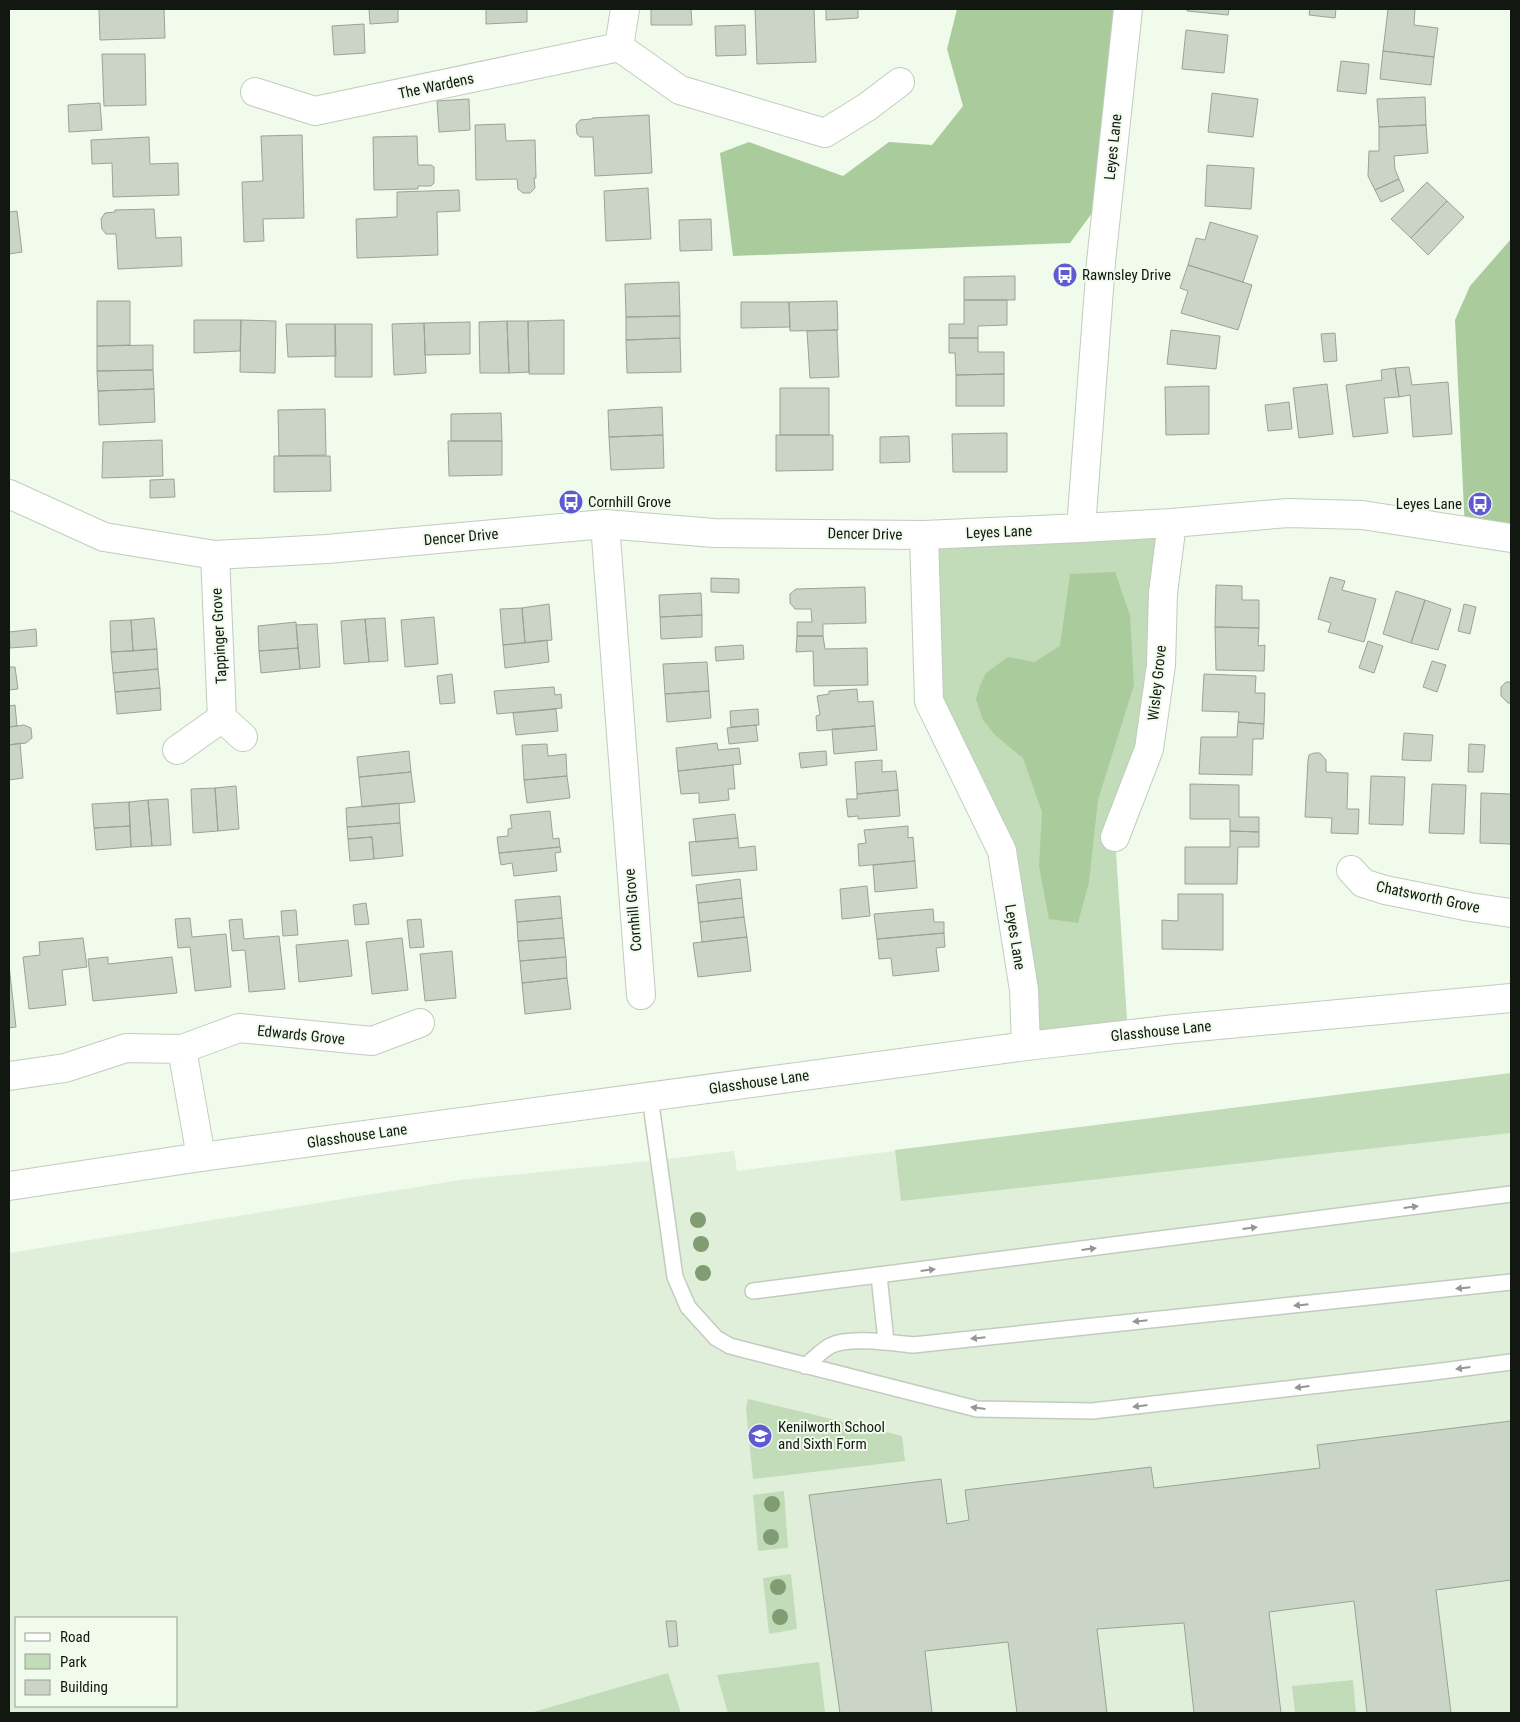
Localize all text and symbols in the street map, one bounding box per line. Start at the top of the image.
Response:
street label: The Wardens [397,69,476,103]
street label: Leyes Lane [1101,113,1125,181]
bus stop icon: Rawnsley Drive [1052,262,1078,288]
place label: Rawnsley Drive [1082,266,1171,284]
bus stop icon: Cornhill Grove [558,489,584,515]
bus stop icon: Leyes Lane [1467,491,1493,517]
place label: Cornhill Grove [588,493,671,511]
place label: Leyes Lane [1396,495,1462,513]
street label: Leyes Lane [966,522,1032,542]
street label: Dencer Drive [827,524,903,544]
street label: Dencer Drive [423,525,499,549]
street label: Tappinger Grove [207,588,231,684]
street label: Wisley Grove [1144,644,1170,722]
street label: Cornhill Grove [620,868,646,952]
street label: Chatsworth Grove [1374,877,1482,917]
street label: Leyes Lane [1001,903,1029,971]
street label: Glasshouse Lane [1110,1017,1212,1045]
street label: Edwards Grove [256,1021,346,1049]
street label: Glasshouse Lane [708,1066,810,1098]
street label: Glasshouse Lane [306,1120,408,1152]
one-way arrow [1403,1203,1419,1211]
one-way arrow [1242,1224,1258,1232]
one-way arrow [1081,1245,1097,1253]
one-way arrow [920,1266,936,1274]
one-way arrow [1454,1284,1470,1292]
one-way arrow [1293,1301,1309,1309]
one-way arrow [1131,1318,1147,1326]
one-way arrow [970,1334,986,1342]
one-way arrow [1455,1364,1471,1372]
one-way arrow [1293,1383,1309,1391]
one-way arrow [1132,1402,1148,1410]
one-way arrow [970,1404,986,1412]
place label: Kenilworth School and Sixth Form [778,1418,885,1453]
school or university icon: Kenilworth School and Sixth Form [747,1423,773,1449]
legend [15,1617,178,1707]
text: Road [60,1628,90,1646]
text: Park [60,1653,87,1671]
text: Building [60,1678,108,1696]

